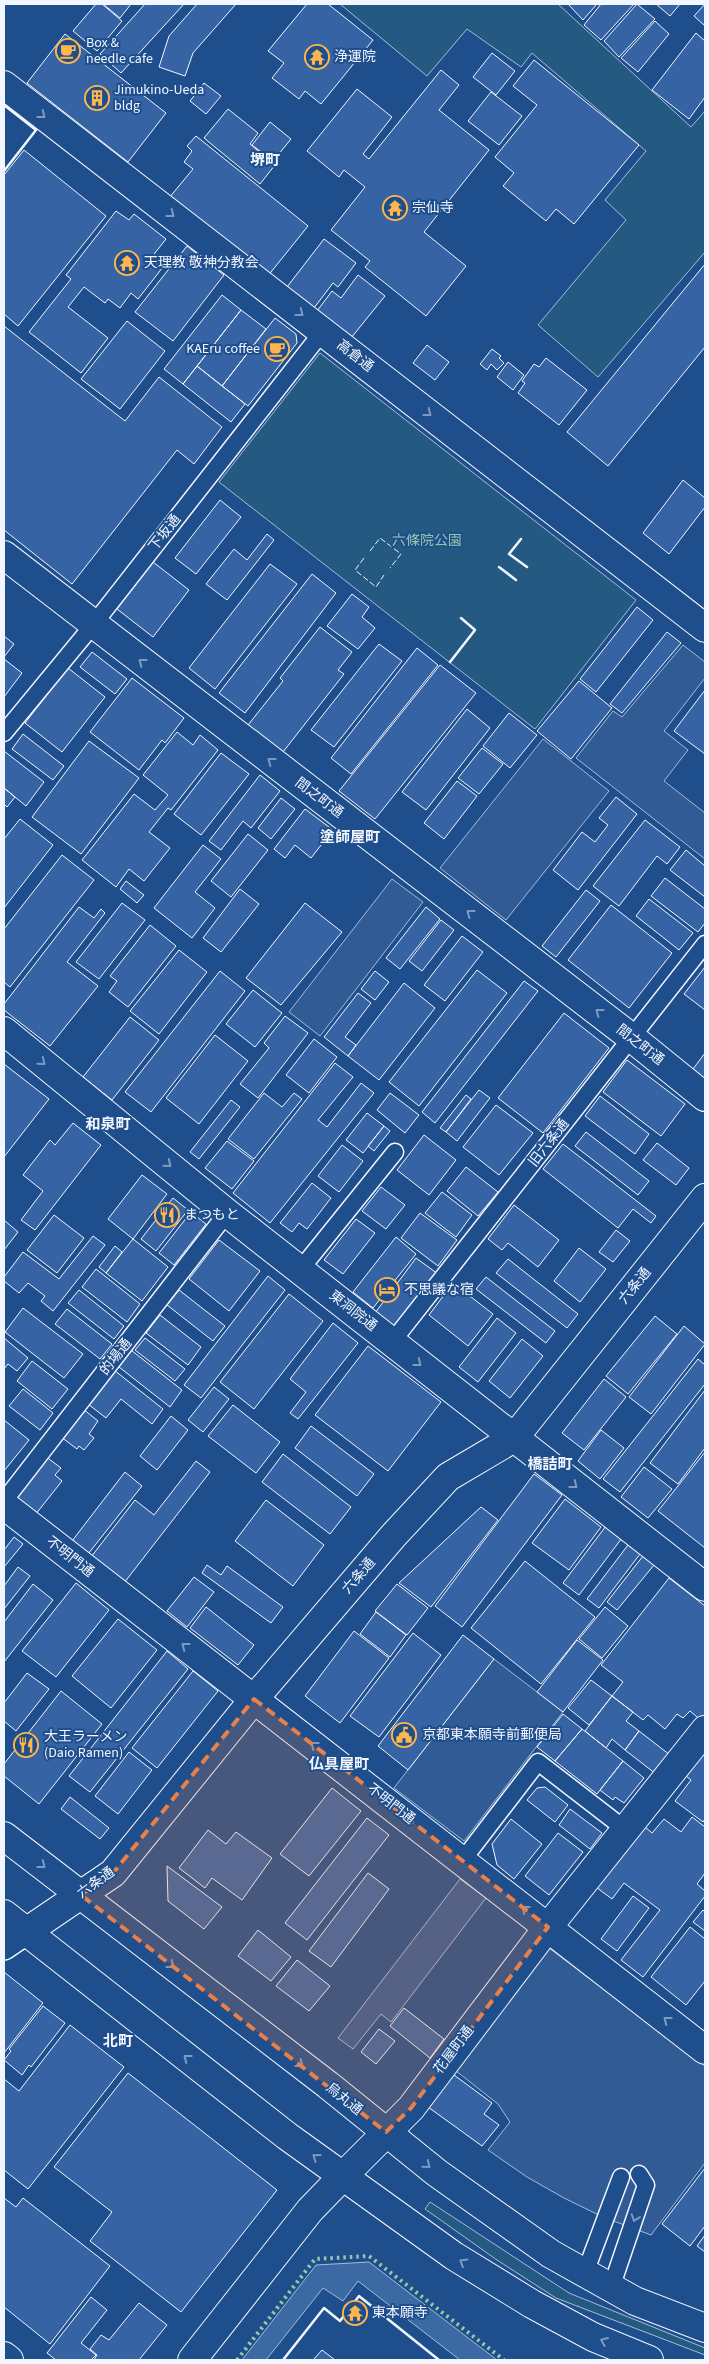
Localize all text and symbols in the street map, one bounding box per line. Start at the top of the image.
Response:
place label: Box & needle cafe [86,33,153,69]
cafe icon: Box & needle cafe [55,38,81,64]
temple icon: 浄運院 [304,44,330,70]
place label: 浄運院 [334,47,376,67]
place label: Jimukino-Ueda bldg [114,80,204,116]
building icon: Jimukino-Ueda bldg [84,85,110,111]
one-way arrow [36,109,45,117]
district label: 堺町 [250,150,280,171]
temple icon: 宗仙寺 [382,195,408,221]
place label: 宗仙寺 [412,198,454,218]
one-way arrow [165,208,175,217]
temple icon: 天理教 敬神分教会 [114,250,140,276]
place label: 天理教 敬神分教会 [144,253,259,273]
one-way arrow [294,308,303,316]
street label: 高倉通 [332,335,378,377]
cafe icon: KAEru coffee [264,336,290,362]
place label: KAEru coffee [186,339,260,359]
one-way arrow [422,407,431,415]
street label: 下坂通 [144,510,186,556]
park label: 六條院公園 [392,531,462,551]
one-way arrow [139,660,148,668]
one-way arrow [267,758,277,767]
street label: 間之町通 [291,773,347,823]
district label: 塗師屋町 [320,827,380,848]
one-way arrow [467,911,476,919]
one-way arrow [595,1009,604,1018]
street label: 間之町通 [612,1020,668,1070]
one-way arrow [36,1056,45,1065]
district label: 和泉町 [85,1114,131,1135]
street label: 旧六条通 [524,1115,574,1171]
one-way arrow [162,1159,171,1168]
restaurant icon: まつもと [154,1202,180,1228]
place label: まつもと [184,1205,240,1225]
street label: 六条通 [614,1263,656,1309]
hotel icon: 不思議な宿 [374,1277,400,1303]
place label: 不思議な宿 [404,1280,474,1300]
street label: 東洞院通 [325,1286,381,1336]
street label: 的場通 [95,1334,137,1380]
one-way arrow [412,1357,422,1366]
district label: 橋詰町 [527,1454,573,1475]
one-way arrow [568,1479,577,1488]
street label: 不明門通 [42,1532,98,1582]
street label: 六条通 [338,1554,380,1598]
one-way arrow [182,1643,191,1651]
public building icon: 京都東本願寺前郵便局 [391,1722,417,1748]
place label: 京都東本願寺前郵便局 [422,1725,562,1745]
place label: 大王ラーメン (Daio Ramen) [44,1727,127,1763]
restaurant icon: 大王ラーメン (Daio Ramen) [13,1732,39,1758]
one-way arrow [311,1742,320,1750]
district label: 仏具屋町 [308,1754,369,1775]
street label: 不明門通 [363,1779,419,1829]
one-way arrow [36,1860,45,1868]
street label: 六条通 [73,1863,119,1903]
one-way arrow [521,1906,531,1915]
one-way arrow [165,1959,175,1968]
one-way arrow [664,2017,673,2025]
street label: 花屋町通 [429,2022,479,2078]
district label: 北町 [103,2031,133,2052]
one-way arrow [183,2055,193,2064]
one-way arrow [294,2058,303,2066]
street label: 烏丸通 [321,2078,367,2120]
one-way arrow [313,2155,322,2163]
one-way arrow [421,2159,430,2167]
one-way arrow [630,2214,640,2222]
one-way arrow [459,2258,468,2268]
temple icon: 東本願寺 [342,2300,368,2326]
place label: 東本願寺 [372,2303,428,2323]
one-way arrow [600,2337,609,2348]

